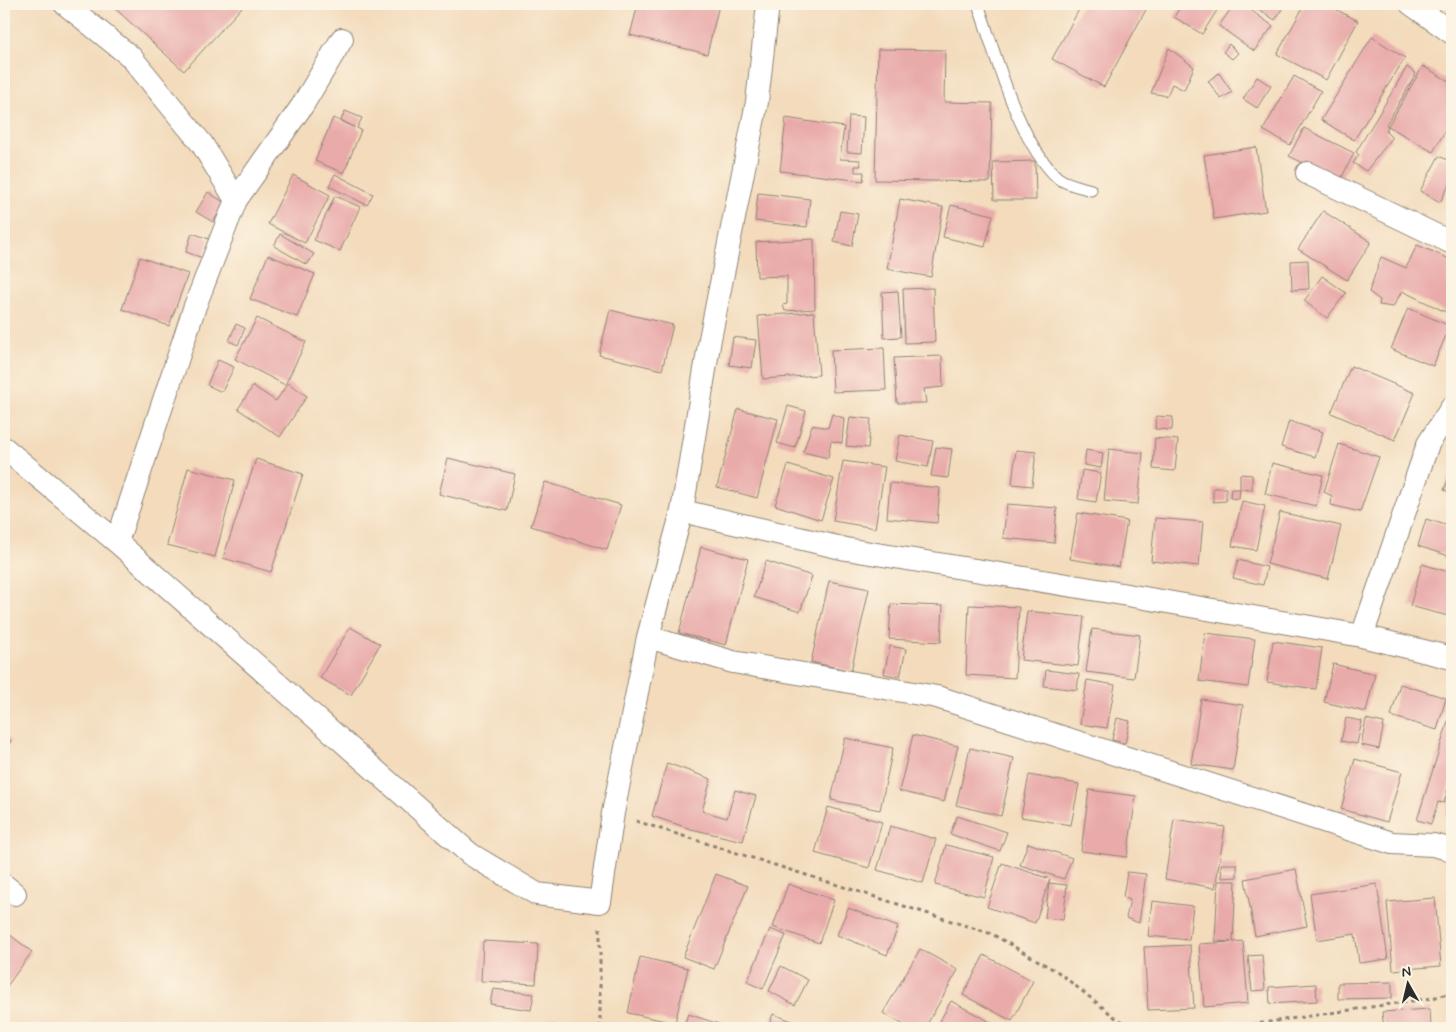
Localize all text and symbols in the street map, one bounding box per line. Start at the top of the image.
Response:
north arrow [1384,960,1434,1010]
text: N [1400,963,1412,982]

